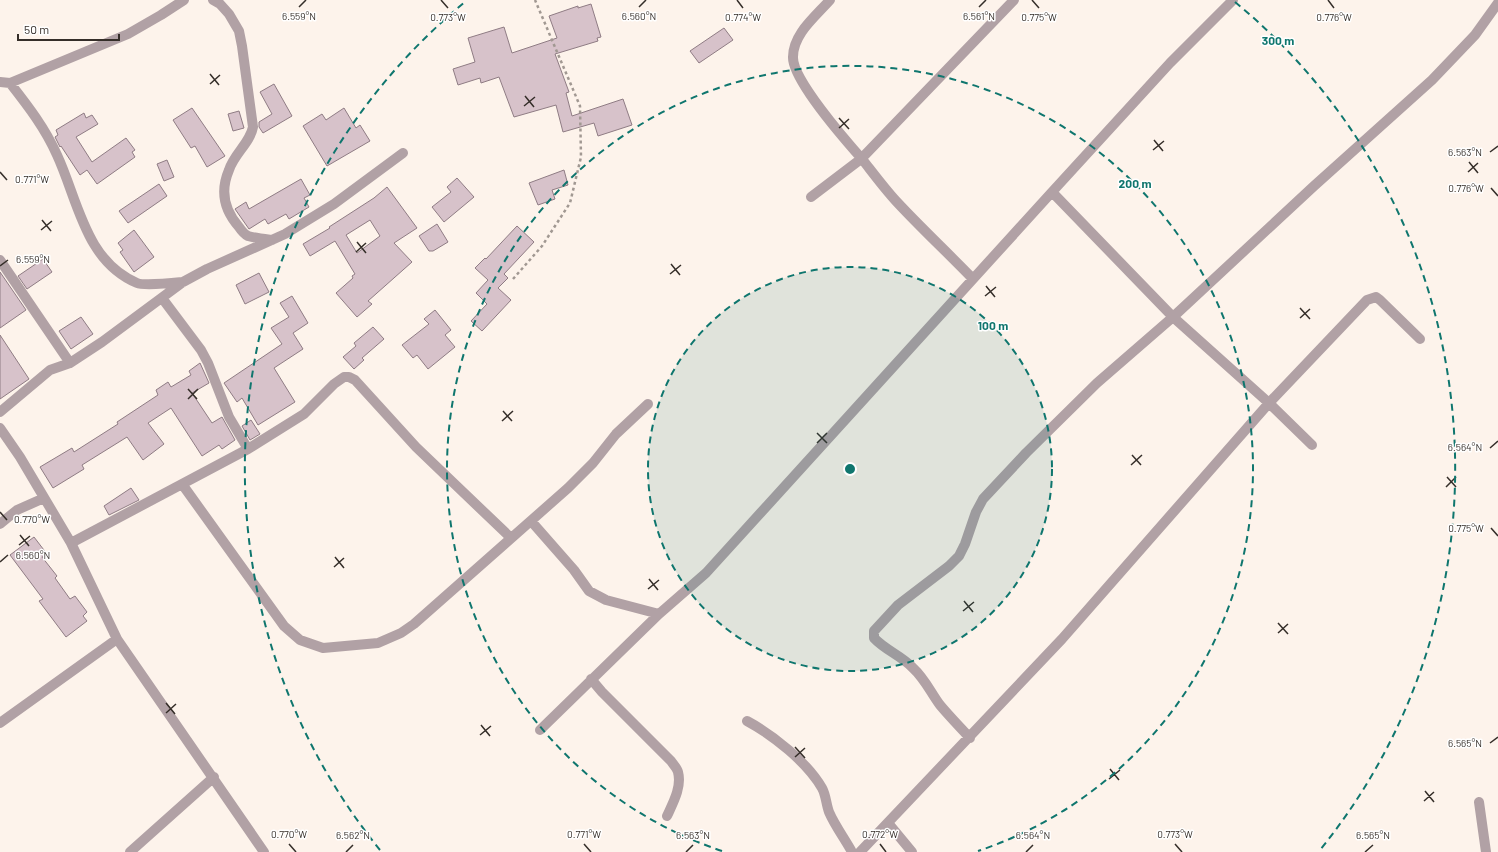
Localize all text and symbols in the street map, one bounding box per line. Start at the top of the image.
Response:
text: 6.559°N [282,10,316,22]
text: 6.560°N [622,10,656,22]
text: 6.561°N [963,10,995,22]
text: 0.773°W [430,11,466,23]
text: 0.774°W [725,11,761,23]
text: 0.775°W [1021,11,1057,23]
text: 0.776°W [1316,11,1352,23]
scale bar [18,16,119,42]
text: 50 m [24,22,49,36]
text: 300 m [1262,33,1294,47]
text: 6.563°N [1448,146,1482,158]
text: 0.771°W [15,173,49,185]
text: 200 m [1119,176,1151,190]
text: 0.776°W [1448,182,1484,194]
text: 6.559°N [16,253,50,265]
text: 100 m [978,318,1008,332]
text: 6.564°N [1448,441,1482,453]
centre of rings [843,462,857,476]
text: 0.770°W [14,513,50,525]
text: 0.775°W [1448,522,1484,534]
text: 6.560°N [16,549,50,561]
text: 6.565°N [1448,737,1482,749]
text: 0.770°W [271,828,307,840]
text: 0.771°W [567,828,601,840]
text: 0.772°W [862,828,898,840]
text: 0.773°W [1157,828,1193,840]
text: 6.562°N [336,829,370,841]
text: 6.563°N [676,829,710,841]
text: 6.564°N [1016,829,1050,841]
text: 6.565°N [1356,829,1390,841]

